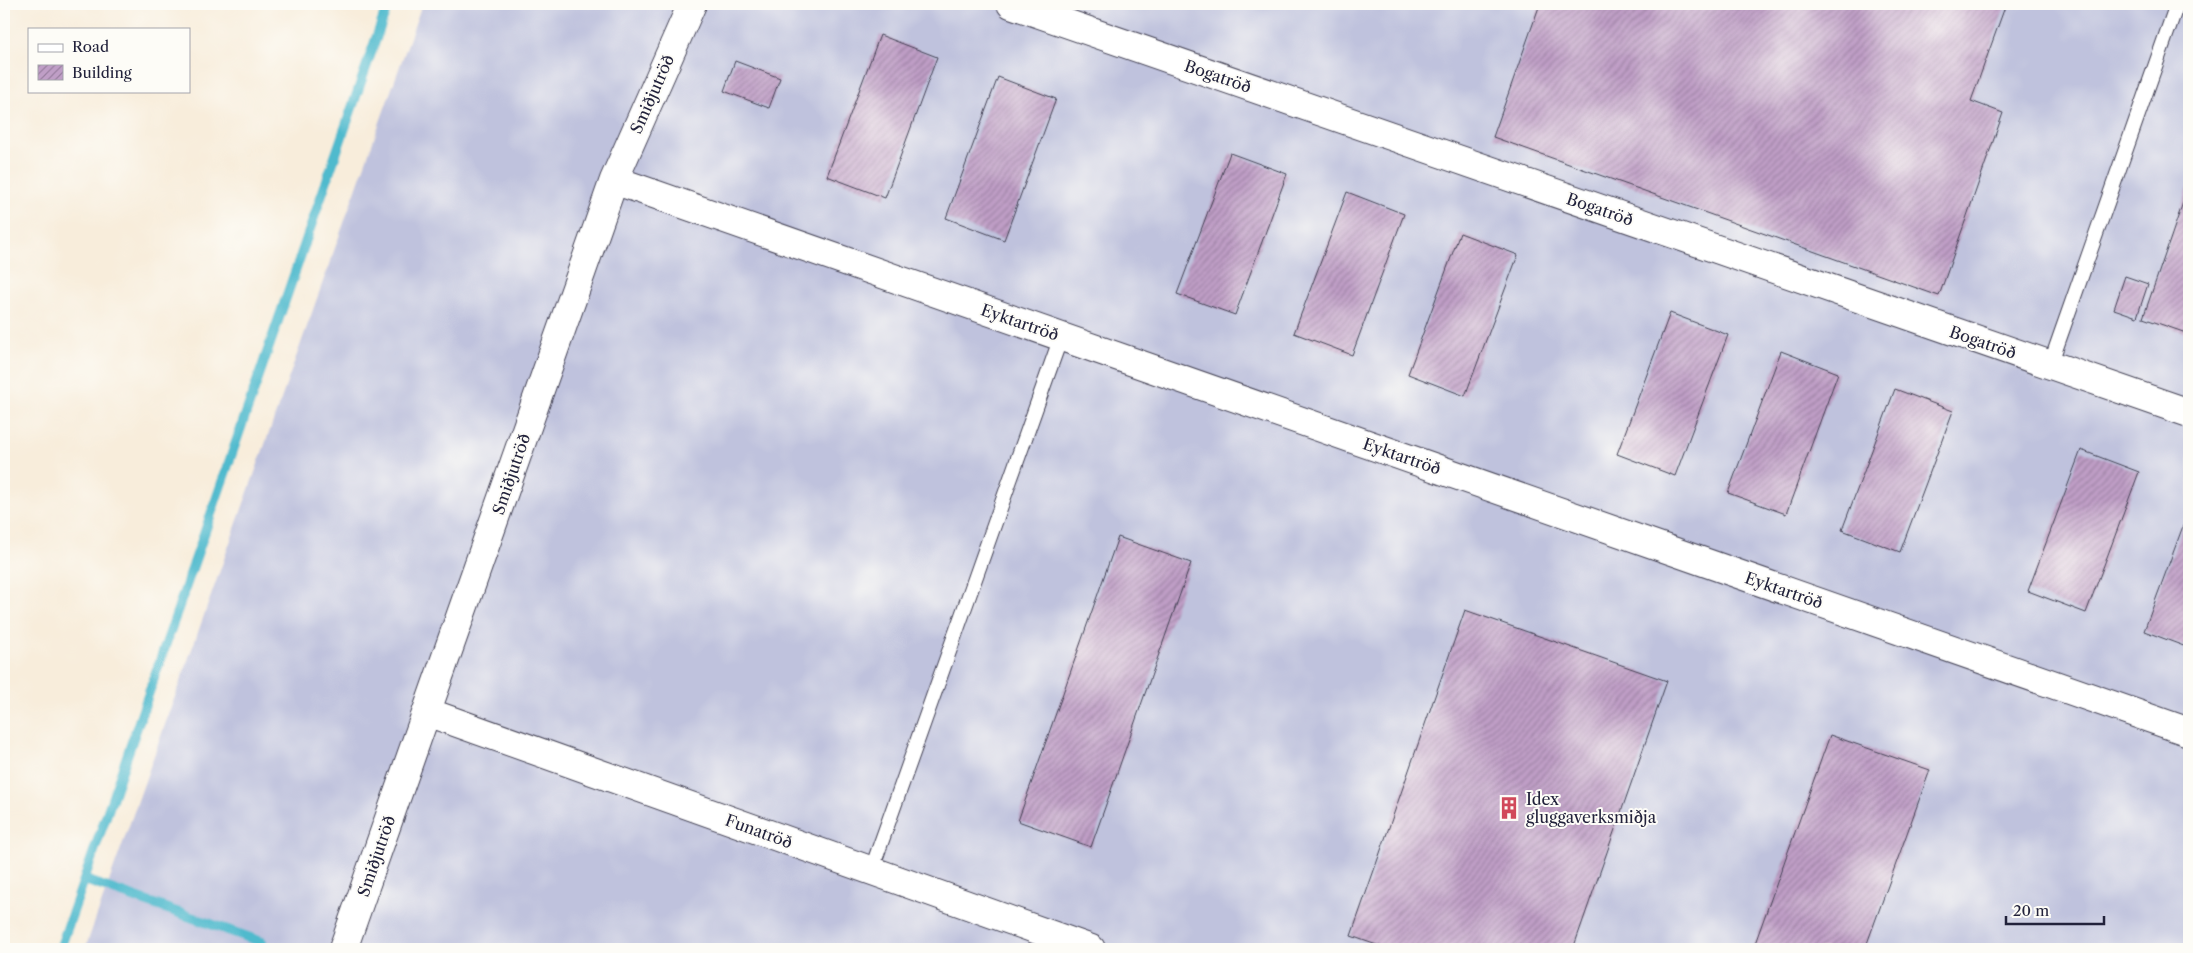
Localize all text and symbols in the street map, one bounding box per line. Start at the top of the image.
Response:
legend [28,28,190,92]
text: Road [72,37,109,56]
street label: Smiðjutröð [626,51,678,137]
street label: Bogatröð [1182,55,1254,97]
text: Building [72,63,132,82]
street label: Bogatröð [1564,188,1636,230]
street label: Eyktartröð [978,299,1062,345]
street label: Bogatröð [1947,321,2019,363]
street label: Smiðjutröð [488,431,534,517]
street label: Eyktartröð [1360,433,1444,479]
street label: Eyktartröð [1742,567,1826,613]
place label: Idex gluggaverksmiðja [1526,789,1657,827]
building icon: Idex gluggaverksmiðja [1496,795,1522,821]
street label: Funatröð [723,810,795,852]
street label: Smiðjutröð [353,813,399,899]
scale bar [2006,893,2103,925]
text: 20 m [2013,901,2049,920]

